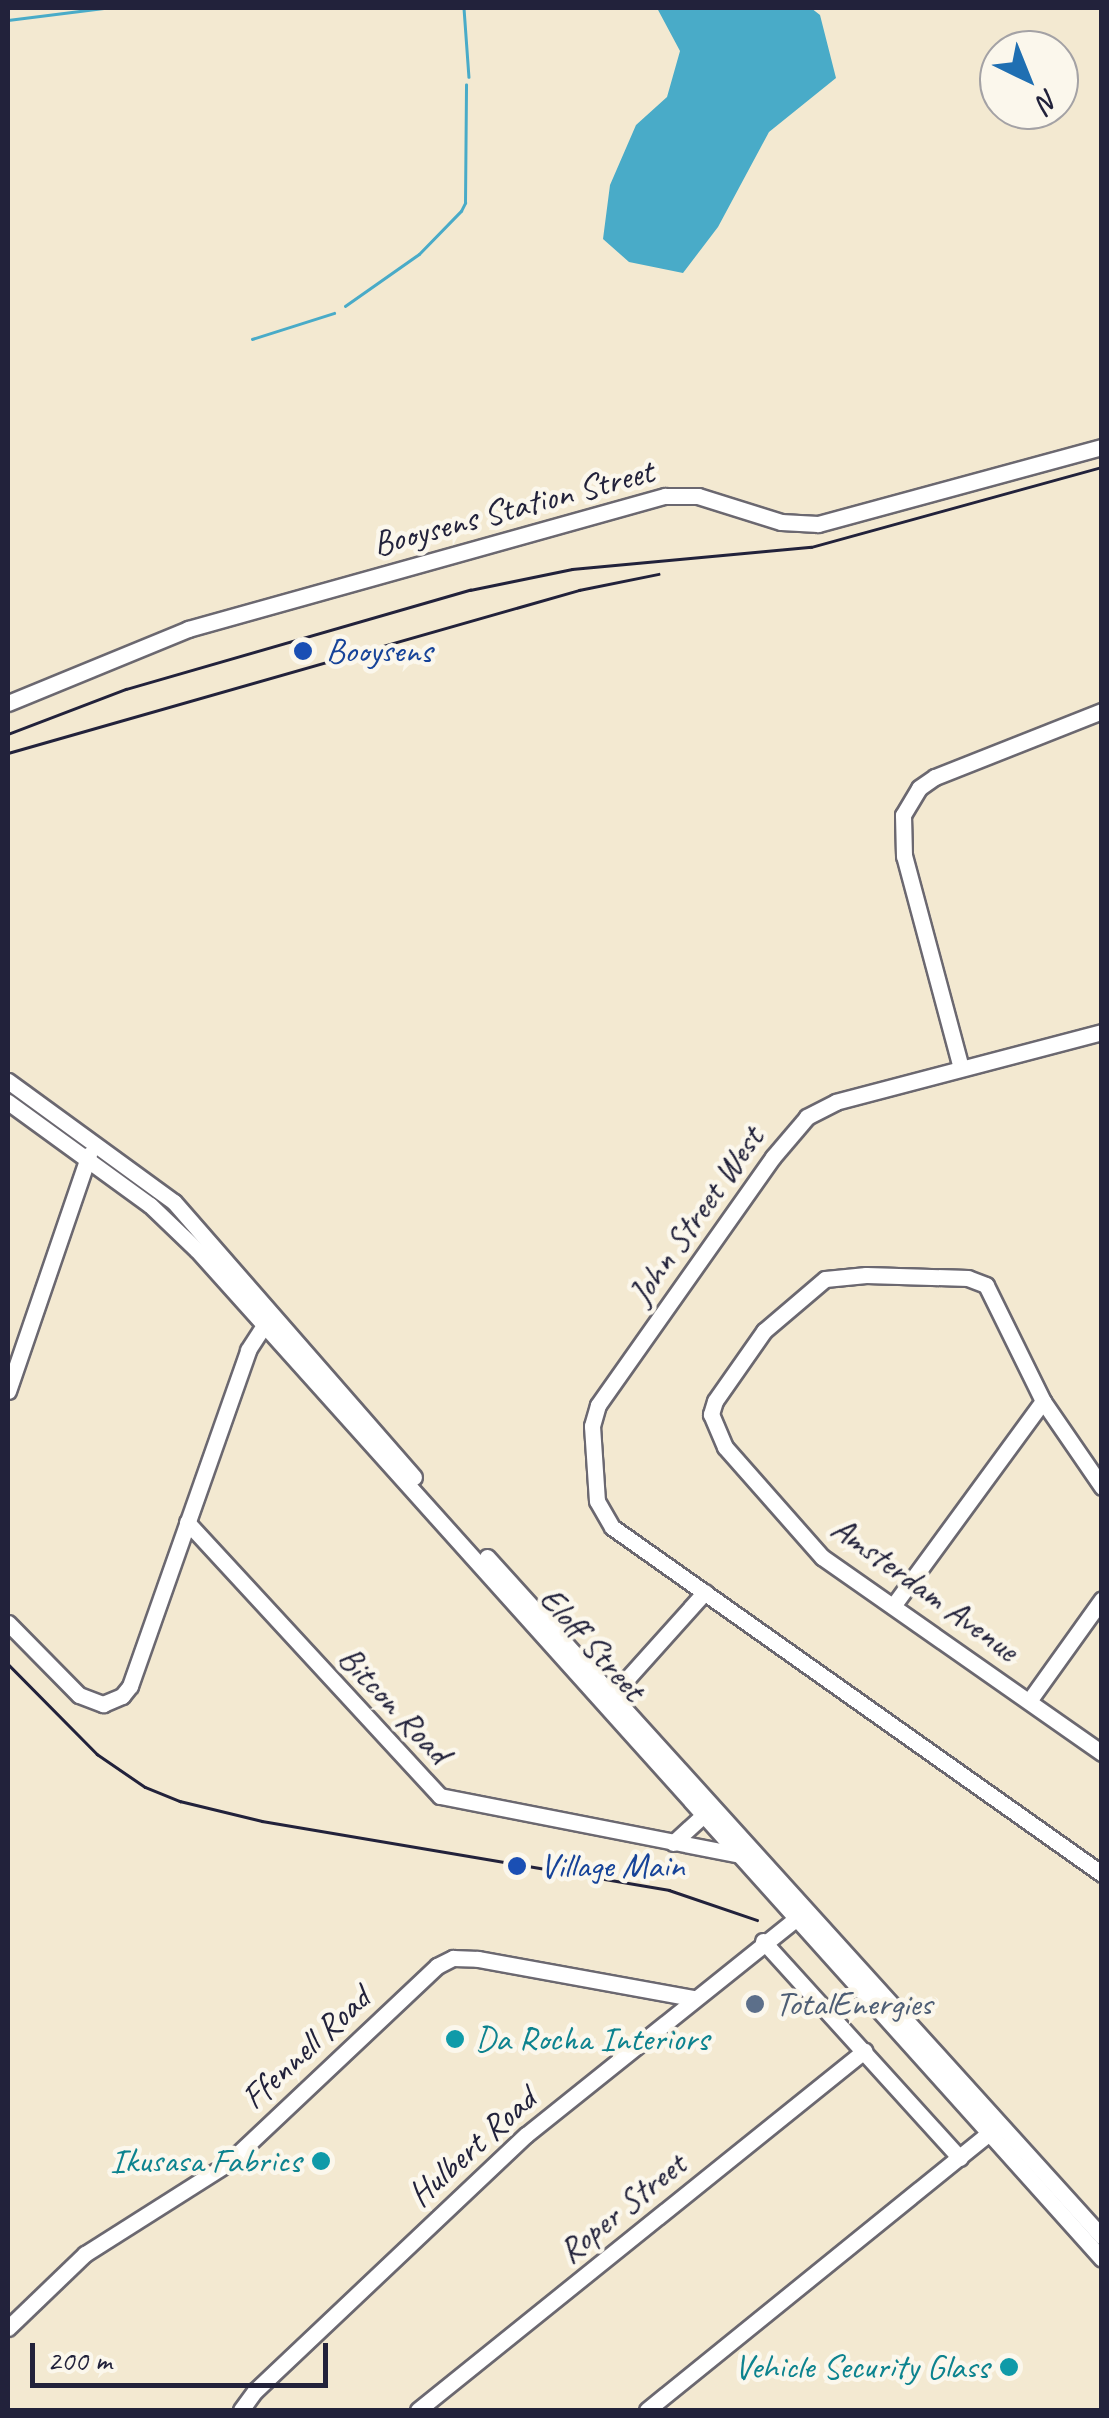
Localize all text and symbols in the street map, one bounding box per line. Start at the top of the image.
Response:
north arrow [979,30,1079,130]
text: N [1030,82,1067,120]
street label: Booysens Station Street [368,450,658,566]
place label: Booysens [326,630,432,672]
marker: Booysens [290,638,316,664]
street label: John Street West [619,1119,773,1313]
street label: Amsterdam Avenue [823,1507,1027,1671]
street label: Eloff Street [530,1578,654,1710]
street label: Bitcon Road [329,1638,459,1772]
place label: Village Main [540,1845,685,1887]
marker: Village Main [504,1853,530,1879]
street label: Ffennell Road [233,1978,379,2118]
place label: TotalEnergies [775,1983,932,2025]
marker: TotalEnergies [744,1993,766,2015]
place label: Da Rocha Interiors [475,2018,709,2060]
marker: Da Rocha Interiors [444,2028,466,2050]
street label: Hulbert Road [400,2079,544,2215]
place label: Ikusasa Fabrics [110,2140,301,2182]
street label: Roper Street [549,2144,695,2272]
marker: Ikusasa Fabrics [310,2150,332,2172]
scale bar [35,2323,332,2385]
text: 200 m [47,2341,112,2379]
place label: Vehicle Security Glass [734,2346,989,2388]
marker: Vehicle Security Glass [998,2356,1020,2378]

